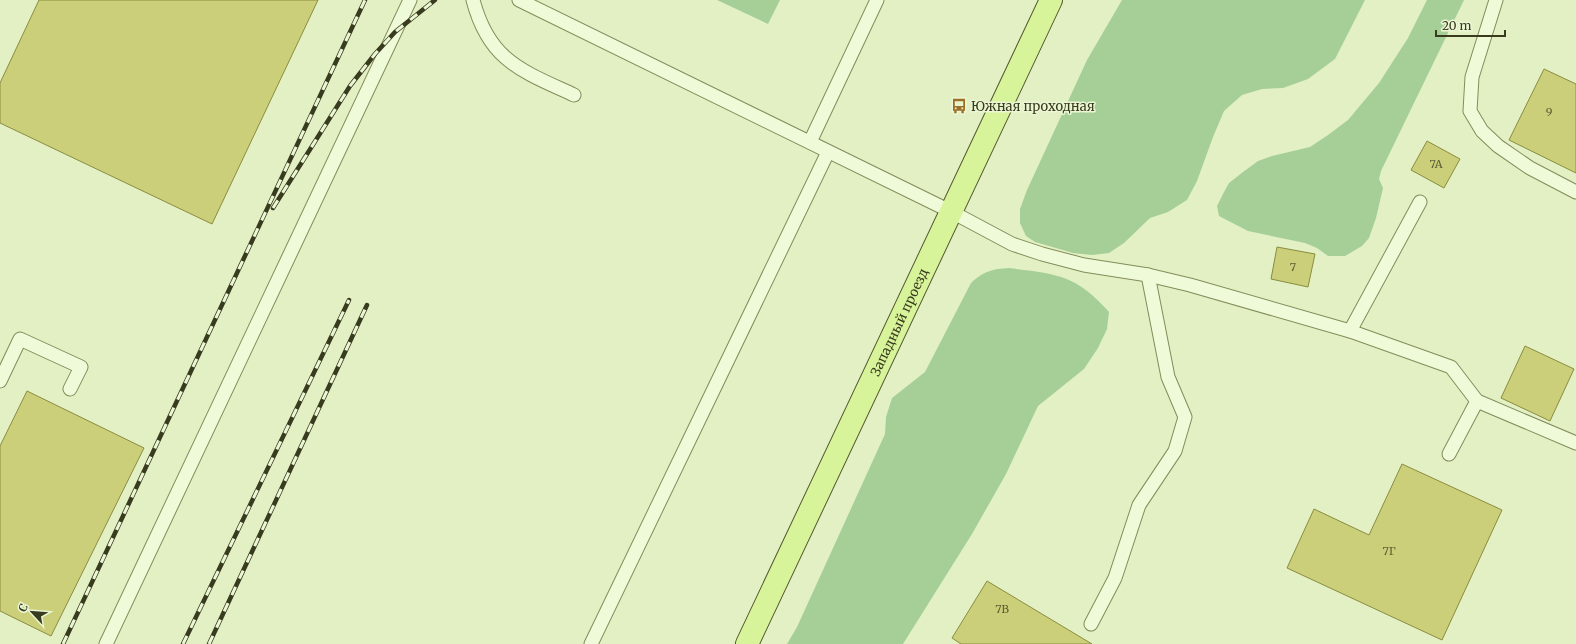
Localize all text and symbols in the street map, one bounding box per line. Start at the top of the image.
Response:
scale bar [1436,12,1505,38]
text: 20 m [1442,18,1471,33]
bus stop icon: Южная проходная [950,97,968,115]
place label: Южная проходная [971,98,1095,115]
house number: 9 [1546,105,1553,119]
house number: 7А [1430,157,1443,171]
house number: 7 [1290,260,1296,274]
street label: Западный проезд [866,265,932,379]
house number: 7Г [1382,544,1396,558]
north arrow [12,592,52,632]
text: С [15,601,31,614]
house number: 7В [995,602,1009,616]

